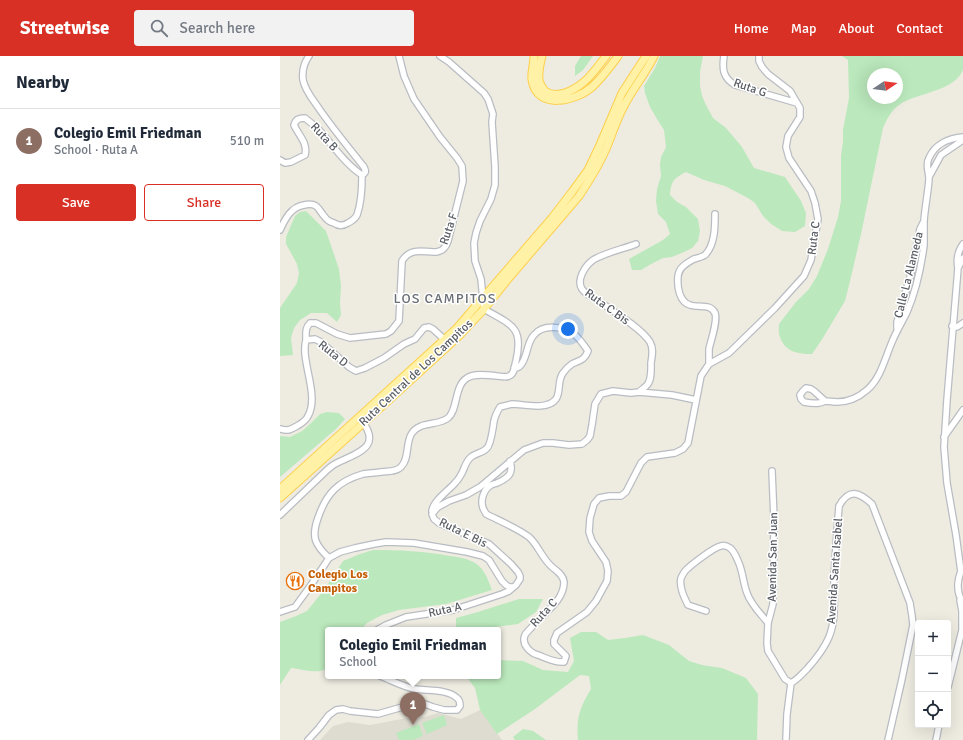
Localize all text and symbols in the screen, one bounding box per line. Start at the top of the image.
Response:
search box [134,10,414,46]
text: Streetwise [20,16,110,40]
icon: search [148,17,170,39]
text: Search here [180,19,255,37]
text: Home [734,20,769,37]
text: Map [791,20,816,37]
text: About [838,20,874,37]
text: Contact [896,20,943,37]
north arrow [867,68,903,104]
text: Nearby [16,72,69,93]
street label: Ruta G [731,75,769,101]
street label: Ruta B [307,120,341,154]
text: Colegio Emil Friedman [54,124,202,142]
text: 1 [25,133,33,149]
text: 510 m [230,133,264,149]
text: School · Ruta A [54,142,138,158]
button: Save [16,184,136,221]
button: Share [144,184,264,221]
street label: Ruta F [437,211,461,247]
street label: Ruta C [805,220,823,256]
street label: Calle La Alameda [891,230,927,320]
street label: Ruta C Bis [582,286,632,328]
district label: LOS CAMPITOS [394,290,496,307]
street label: Ruta Central de Los Campitos [356,316,476,430]
your location [558,319,578,339]
street label: Ruta D [315,337,351,371]
street label: Avenida San Juan [765,512,781,602]
street label: Ruta E Bis [437,515,489,551]
street label: Avenida Santa Isabel [824,517,846,625]
place label: Colegio Los Campitos [308,567,368,596]
restaurant icon: Colegio Los Campitos [285,571,305,591]
street label: Ruta C [527,595,561,631]
street label: Ruta A [427,599,464,621]
map controls [915,620,951,728]
button: + [915,620,951,656]
popup [325,627,501,679]
text: Colegio Emil Friedman [339,636,487,654]
text: School [339,654,377,670]
button: − [915,656,951,692]
pin: 1 [400,692,426,725]
button: locate [915,692,951,728]

